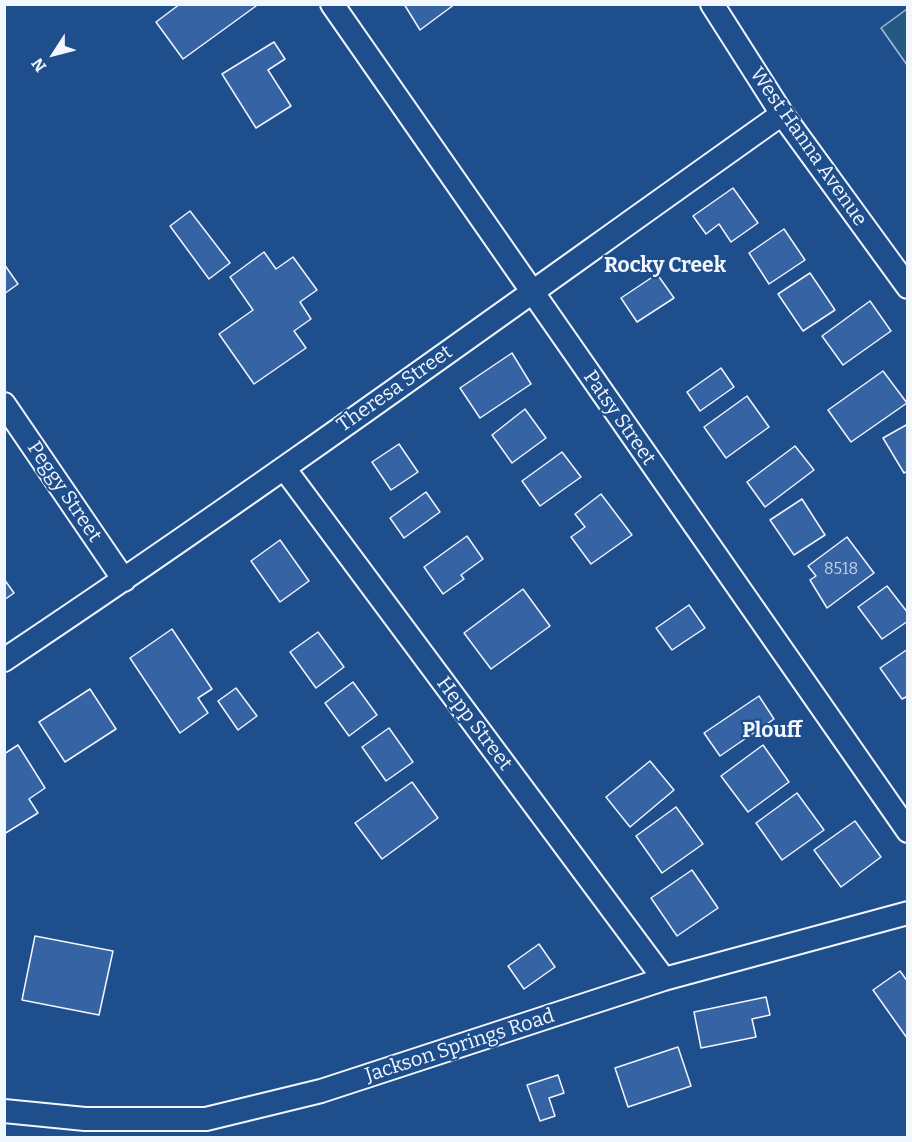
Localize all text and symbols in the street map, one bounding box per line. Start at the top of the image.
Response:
north arrow [24,24,84,84]
text: N [28,54,50,75]
street label: West Hanna Avenue [744,63,872,231]
district label: Rocky Creek [604,253,726,279]
street label: Theresa Street [333,340,457,438]
street label: Patsy Street [578,366,660,470]
street label: Peggy Street [22,437,106,547]
house number: 8518 [824,560,858,580]
street label: Hepp Street [431,673,517,775]
district label: Plouff [742,718,802,744]
street label: Jackson Springs Road [362,1004,558,1088]

